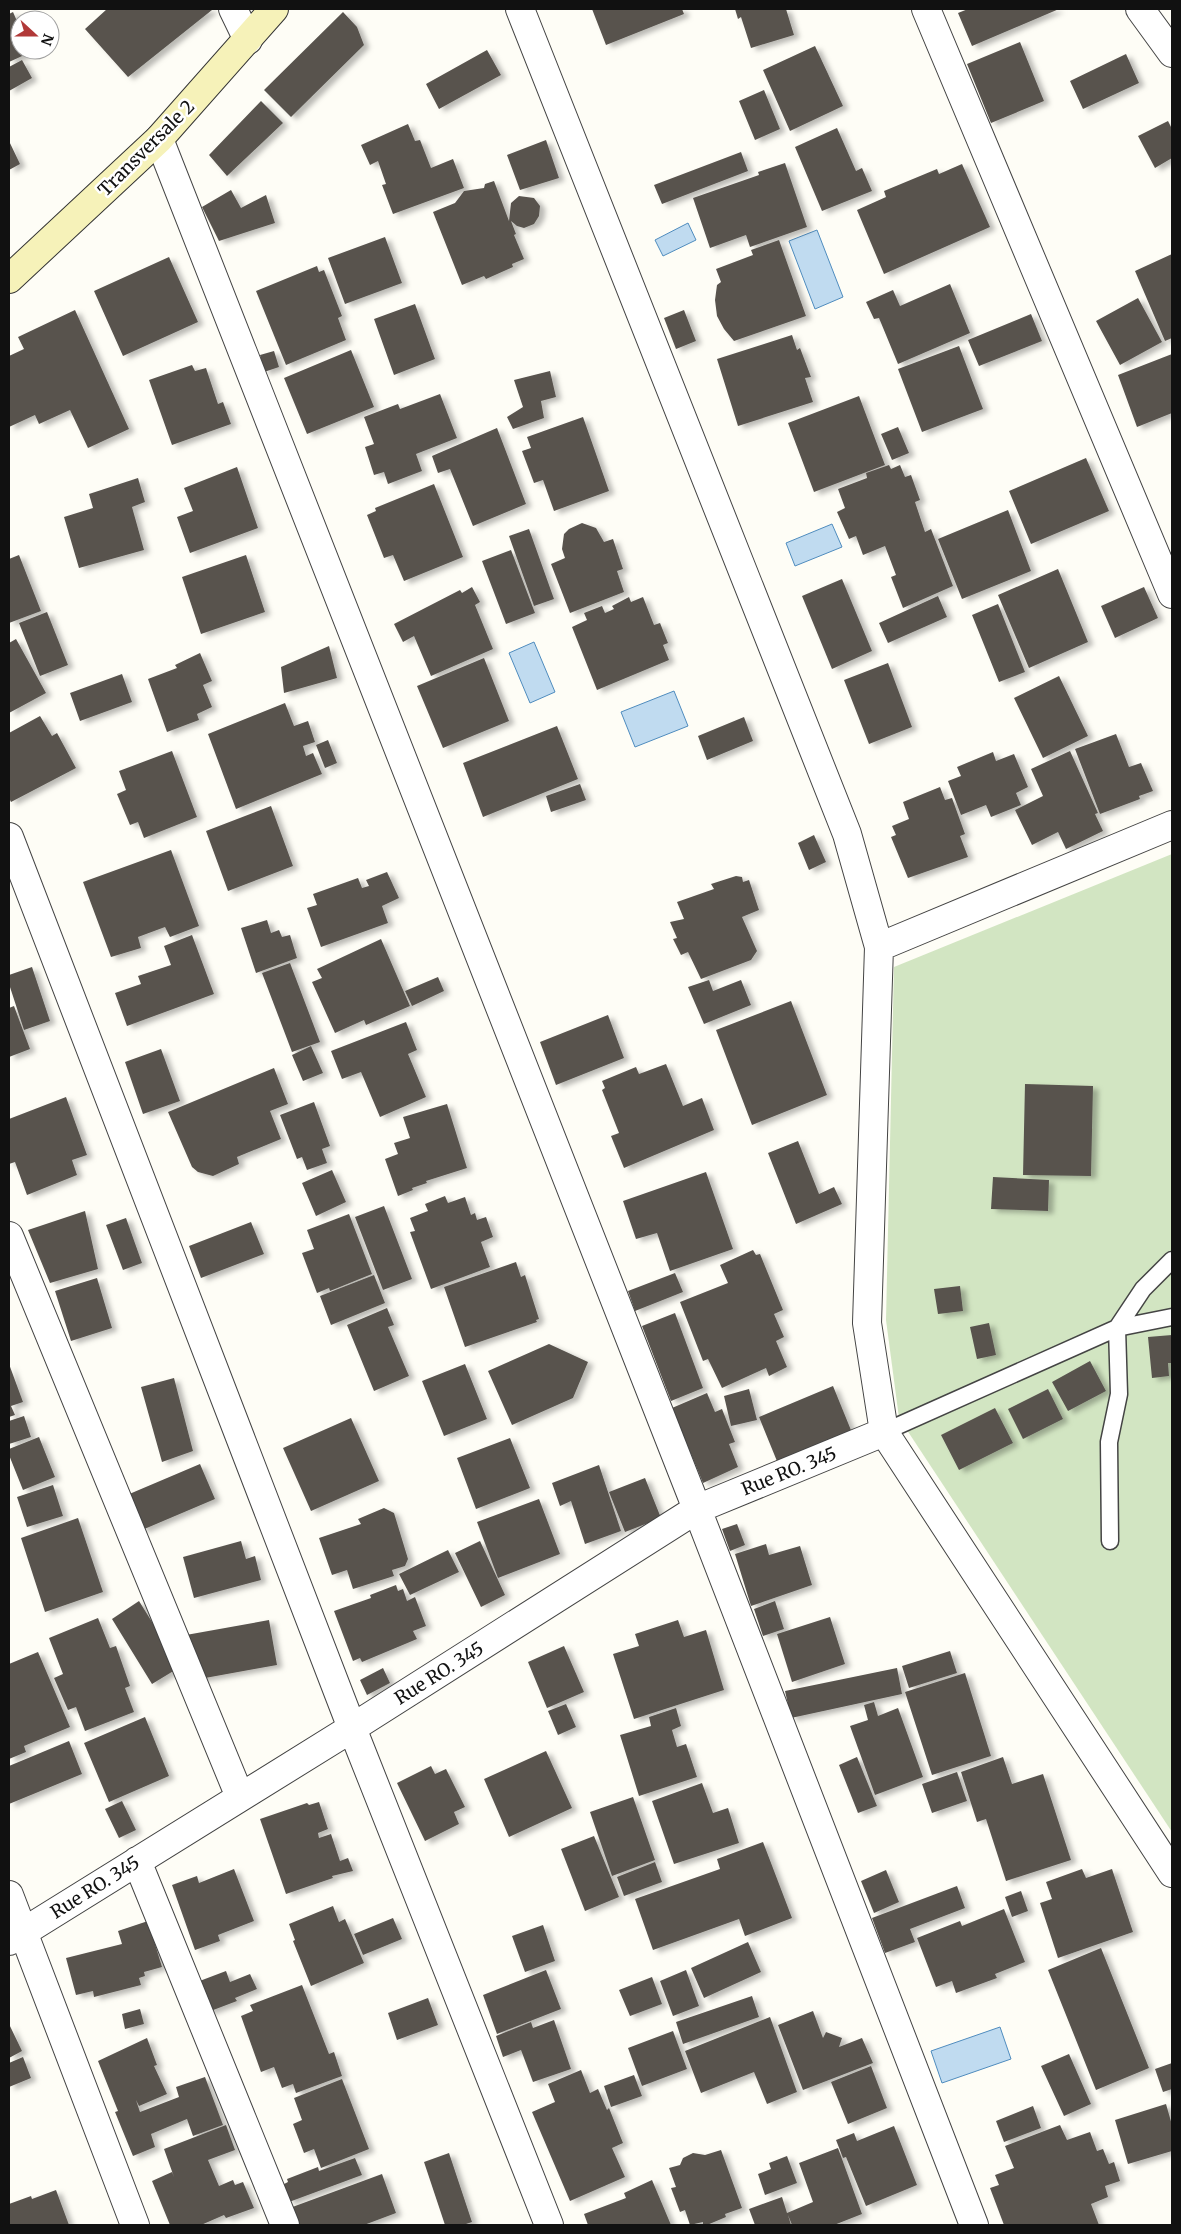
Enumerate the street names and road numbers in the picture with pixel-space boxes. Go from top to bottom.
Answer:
street label: Transversale 2 [93,95,199,201]
street label: Rue RO. 345 [738,1442,840,1500]
street label: Rue RO. 345 [390,1637,488,1709]
street label: Rue RO. 345 [46,1851,144,1923]

